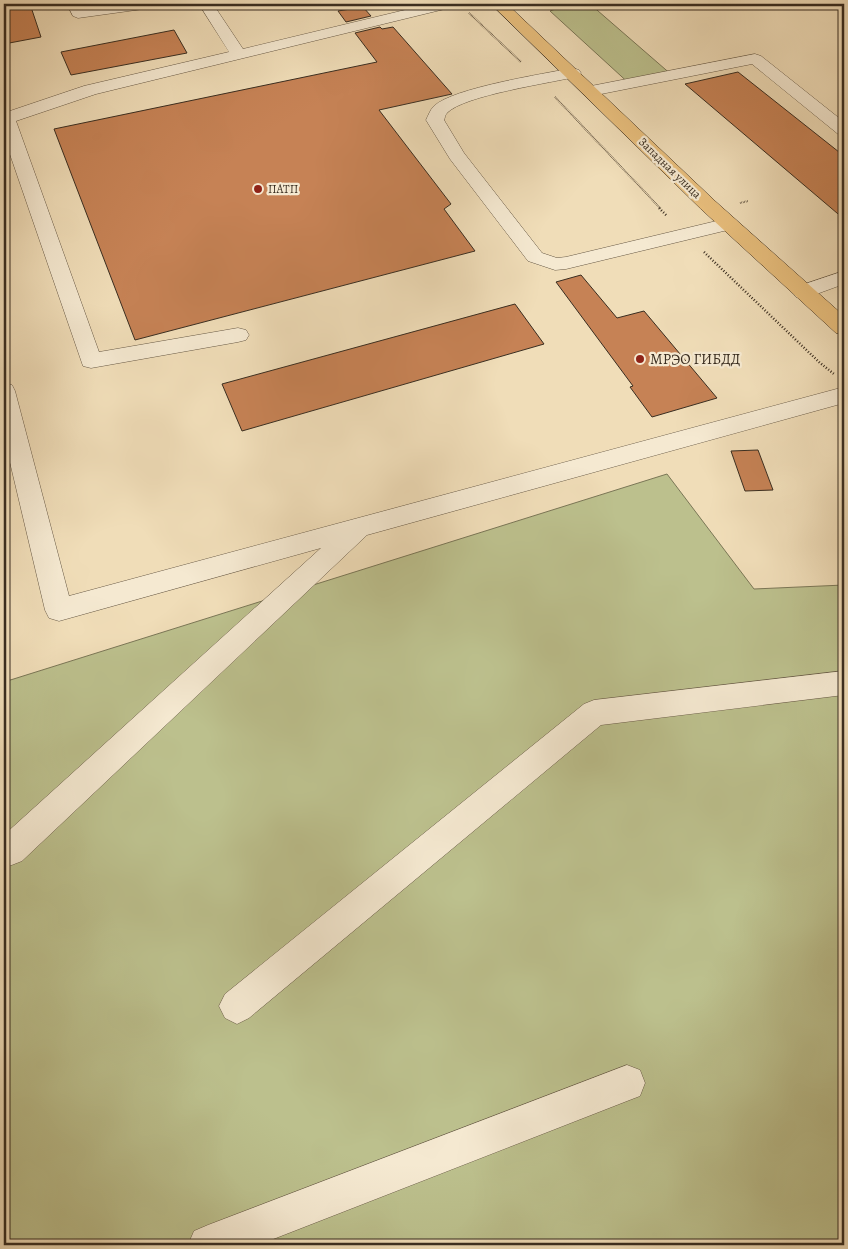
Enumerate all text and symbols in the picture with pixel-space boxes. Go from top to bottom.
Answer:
street label: Западная улица [635,134,705,202]
place label: ПАТП [268,181,298,197]
marker: ПАТП [252,183,264,195]
place label: МРЭО ГИБДД [650,349,740,369]
marker: МРЭО ГИБДД [634,353,646,365]

